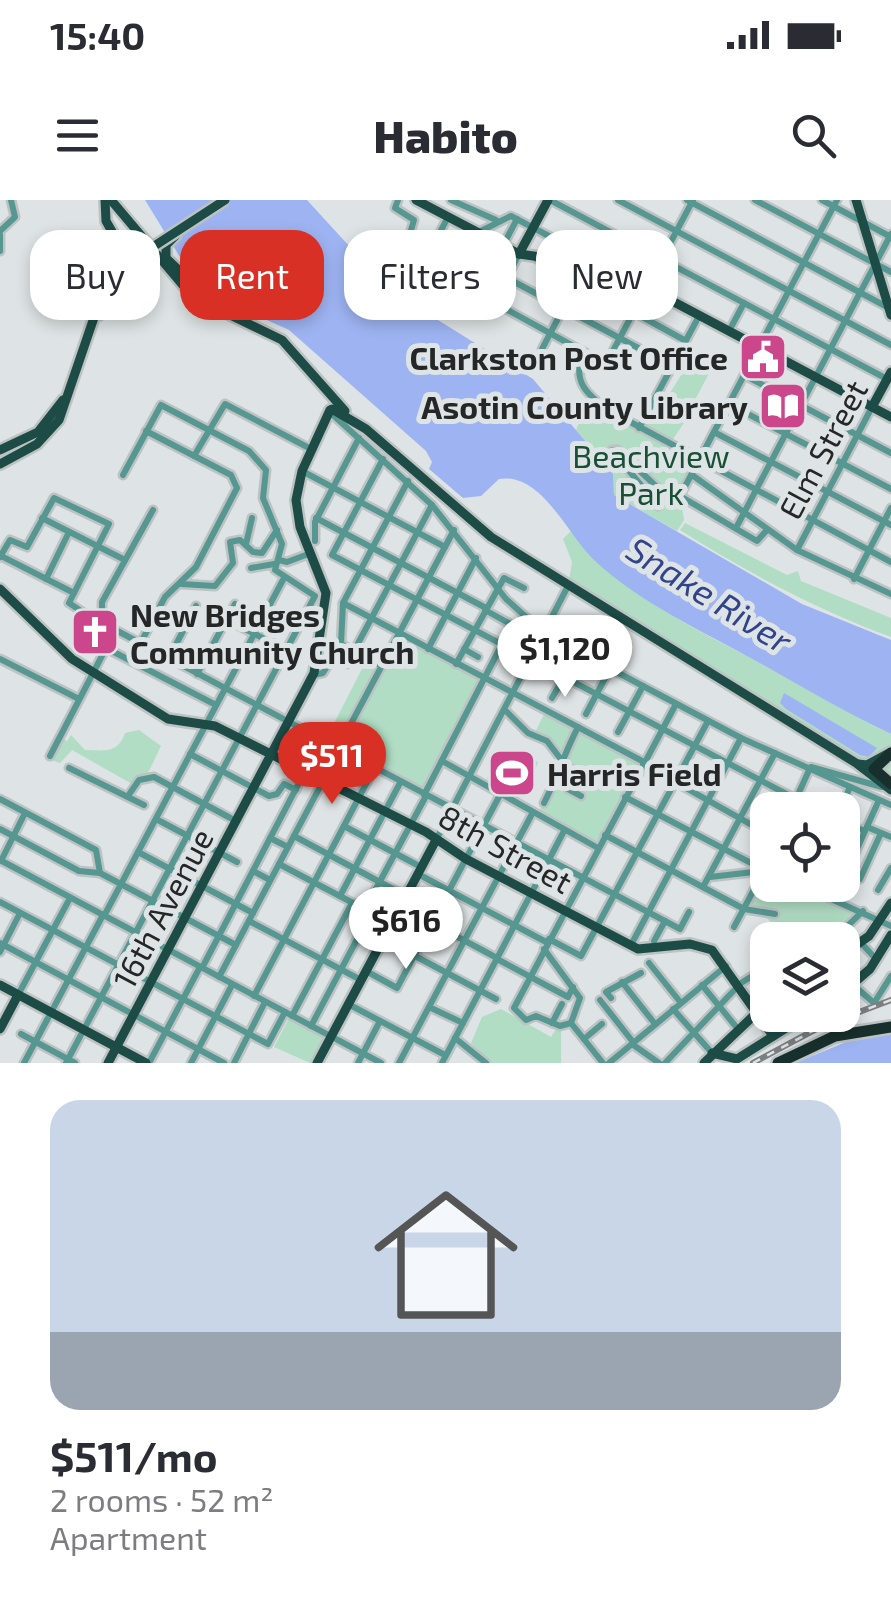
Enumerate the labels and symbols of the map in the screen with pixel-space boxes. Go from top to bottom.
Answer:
public building icon: Clarkston Post Office [737,331,789,383]
place label: Clarkston Post Office [410,338,728,376]
street label: Elm Street [770,373,874,525]
library icon: Asotin County Library [757,380,809,432]
place label: Asotin County Library [421,387,748,426]
park label: Beachview Park [572,436,730,511]
water label: Snake River [620,527,801,662]
place label: New Bridges Community Church [130,595,415,671]
church icon: New Bridges Community Church [69,606,121,658]
pin: $1,120 [484,615,646,700]
pin: $511 [273,722,391,807]
sports icon: Harris Field [486,747,538,799]
place label: Harris Field [547,754,722,792]
street label: 8th Street [433,796,579,900]
street label: 16th Avenue [104,822,220,994]
pin: $616 [347,887,465,972]

